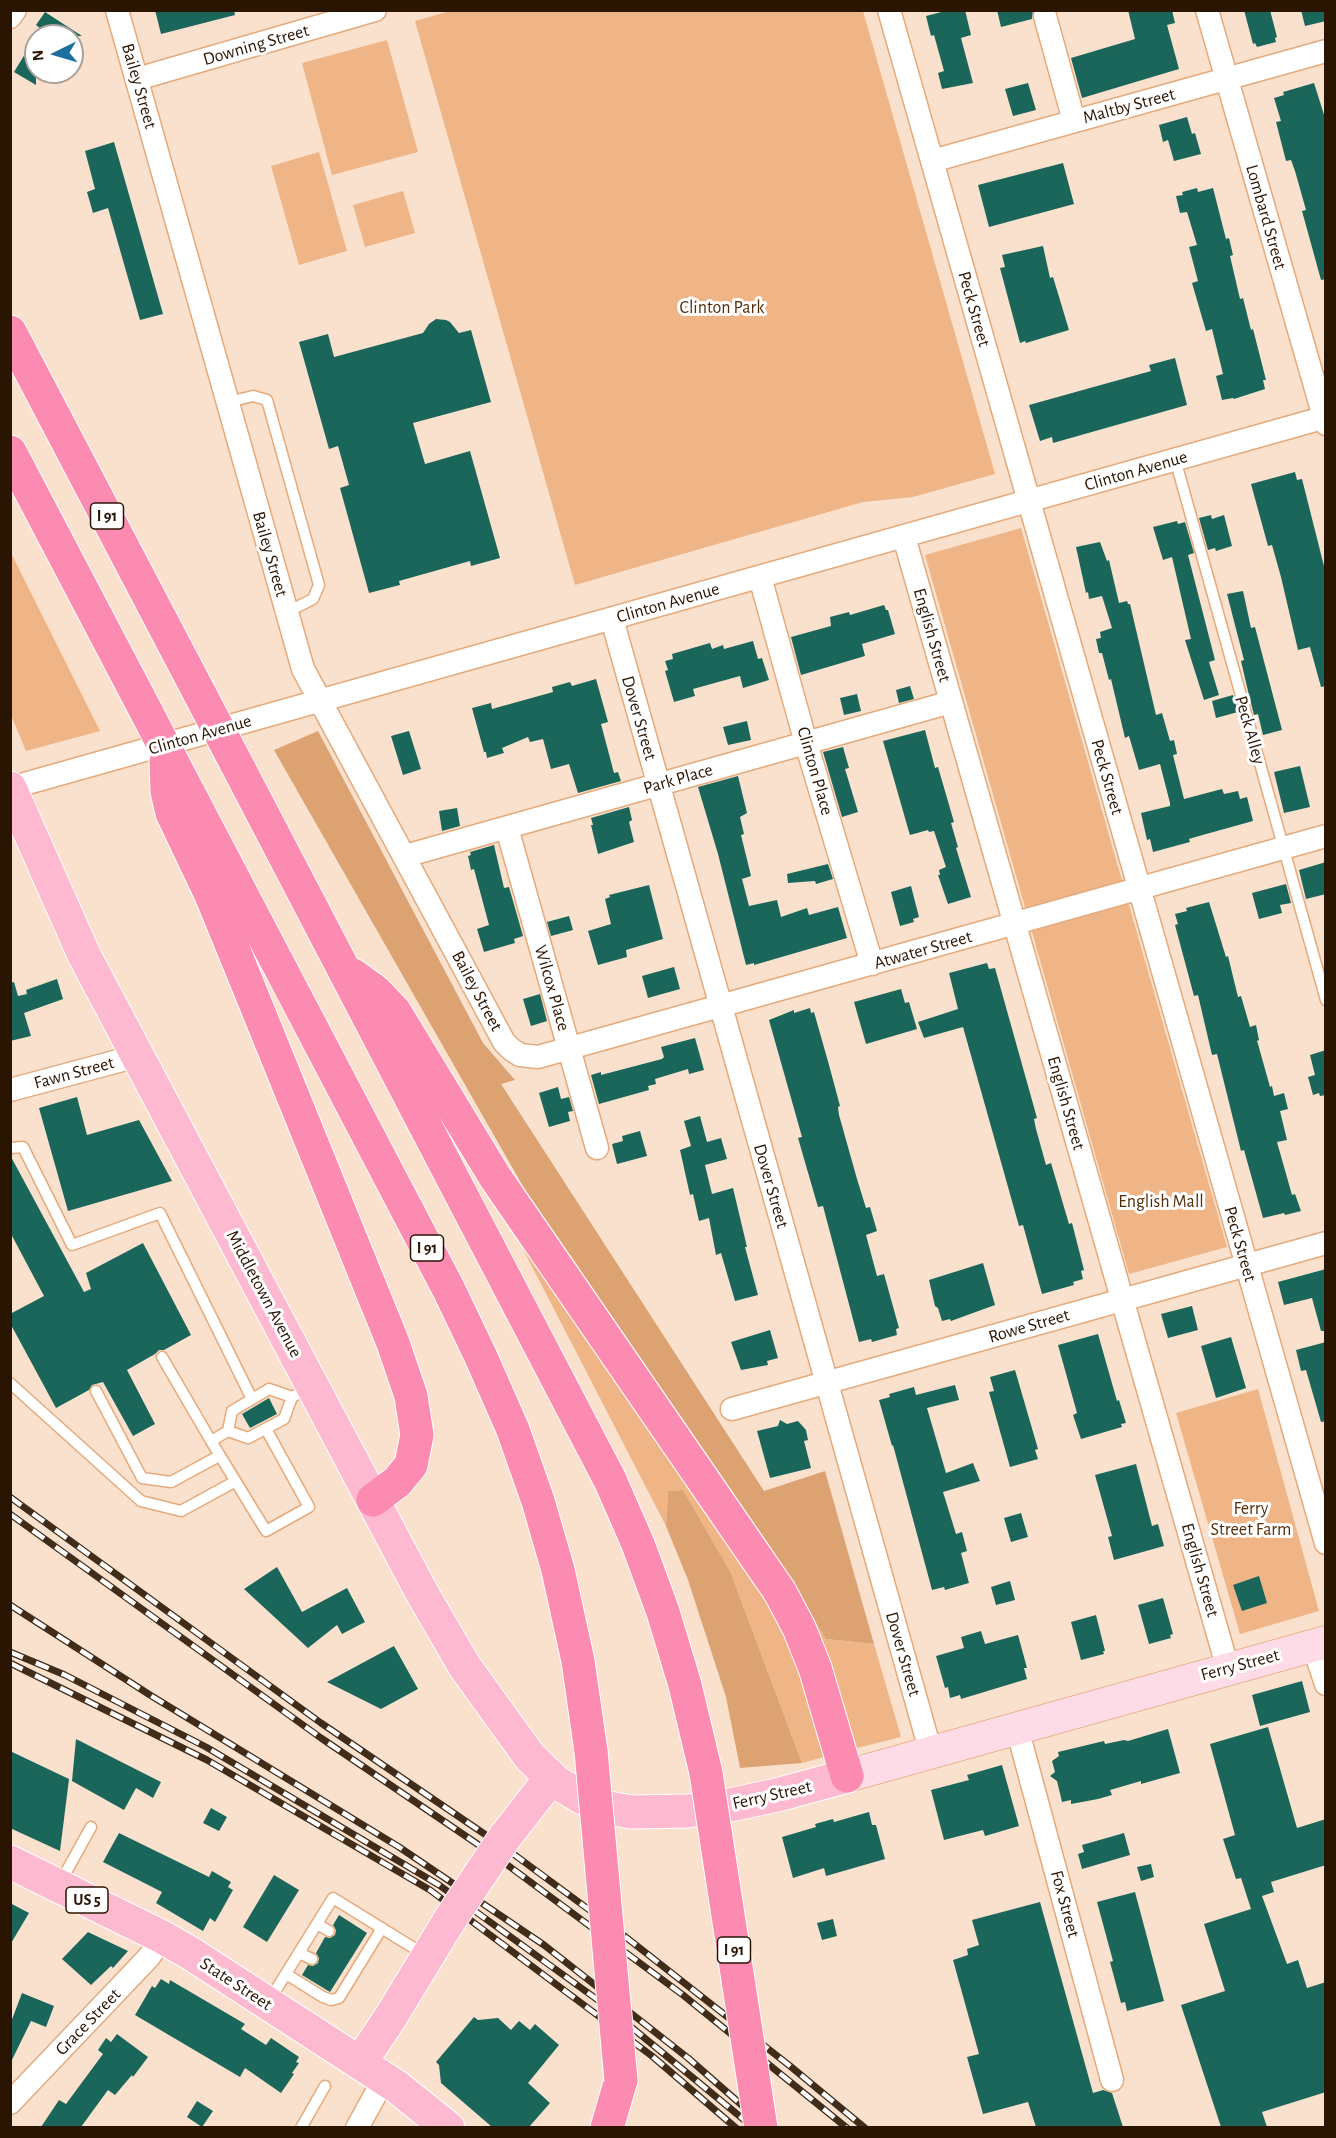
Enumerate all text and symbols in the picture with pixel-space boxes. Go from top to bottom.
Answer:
street label: Downing Street [200,20,312,70]
north arrow [24,24,84,84]
street label: Bailey Street [116,41,162,131]
text: N [30,49,47,62]
street label: Maltby Street [1081,83,1177,129]
street label: Lombard Street [1241,162,1291,272]
street label: Peck Street [953,269,995,349]
park label: Clinton Park [680,297,764,319]
street label: Clinton Avenue [1082,446,1190,496]
road number: I 91 [90,503,124,529]
street label: Bailey Street [247,509,293,599]
street label: Clinton Avenue [614,578,722,628]
street label: English Street [908,586,956,684]
street label: Dover Street [617,673,661,763]
street label: Peck Alley [1230,693,1270,767]
street label: Clinton Avenue [146,710,254,760]
street label: Clinton Place [792,724,838,818]
street label: Peck Street [1086,737,1128,817]
street label: Park Place [641,759,715,799]
street label: Atwater Street [872,926,974,974]
street label: Wilcox Place [529,942,575,1034]
street label: Bailey Street [447,947,507,1035]
street label: Fawn Street [32,1052,116,1094]
street label: English Street [1042,1054,1090,1152]
street label: Dover Street [749,1141,793,1231]
park label: English Mall [1118,1191,1204,1213]
street label: Peck Street [1219,1204,1261,1284]
street label: Middletown Avenue [221,1227,307,1361]
road number: I 91 [410,1235,444,1261]
street label: Rowe Street [986,1304,1072,1348]
park label: Ferry Street Farm [1211,1498,1291,1540]
street label: English Street [1176,1521,1224,1619]
street label: Dover Street [881,1609,925,1699]
street label: Ferry Street [1198,1644,1282,1686]
street label: Ferry Street [730,1775,814,1815]
street label: Fox Street [1046,1868,1084,1940]
road number: US 5 [66,1887,108,1913]
road number: I 91 [718,1937,750,1963]
street label: State Street [196,1953,276,2015]
street label: Grace Street [51,1984,125,2060]

